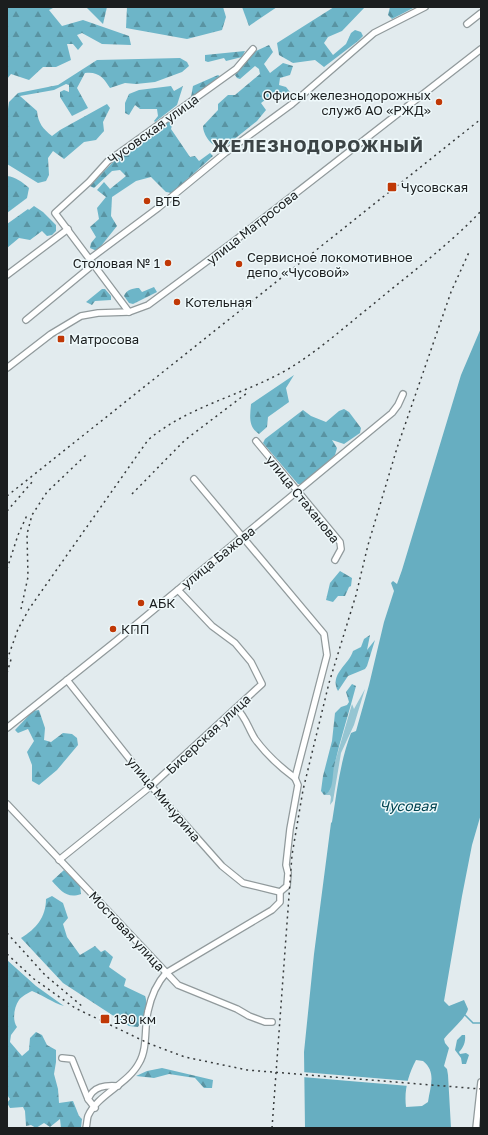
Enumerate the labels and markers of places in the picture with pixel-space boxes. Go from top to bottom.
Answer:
place label: Офисы железнодорожных служб АО «РЖД» [263,87,431,118]
marker: Офисы железнодорожных служб АО «РЖД» [434,97,444,107]
place label: Чусовская [401,179,468,195]
marker: Чусовская [386,181,398,193]
place label: ВТБ [155,193,181,209]
marker: ВТБ [142,196,152,206]
place label: Сервисное локомотивное депо «Чусовой» [247,249,413,280]
place label: Столовая № 1 [73,255,160,271]
marker: Столовая № 1 [163,258,173,268]
marker: Сервисное локомотивное депо «Чусовой» [234,259,244,269]
place label: Котельная [185,294,252,310]
marker: Котельная [172,297,182,307]
place label: Матросова [69,331,139,347]
marker: Матросова [56,334,66,344]
place label: АБК [149,595,175,611]
marker: АБК [136,598,146,608]
place label: КПП [121,621,150,637]
marker: КПП [108,624,118,634]
place label: 130 км [114,1011,156,1027]
marker: 130 км [99,1013,111,1025]

